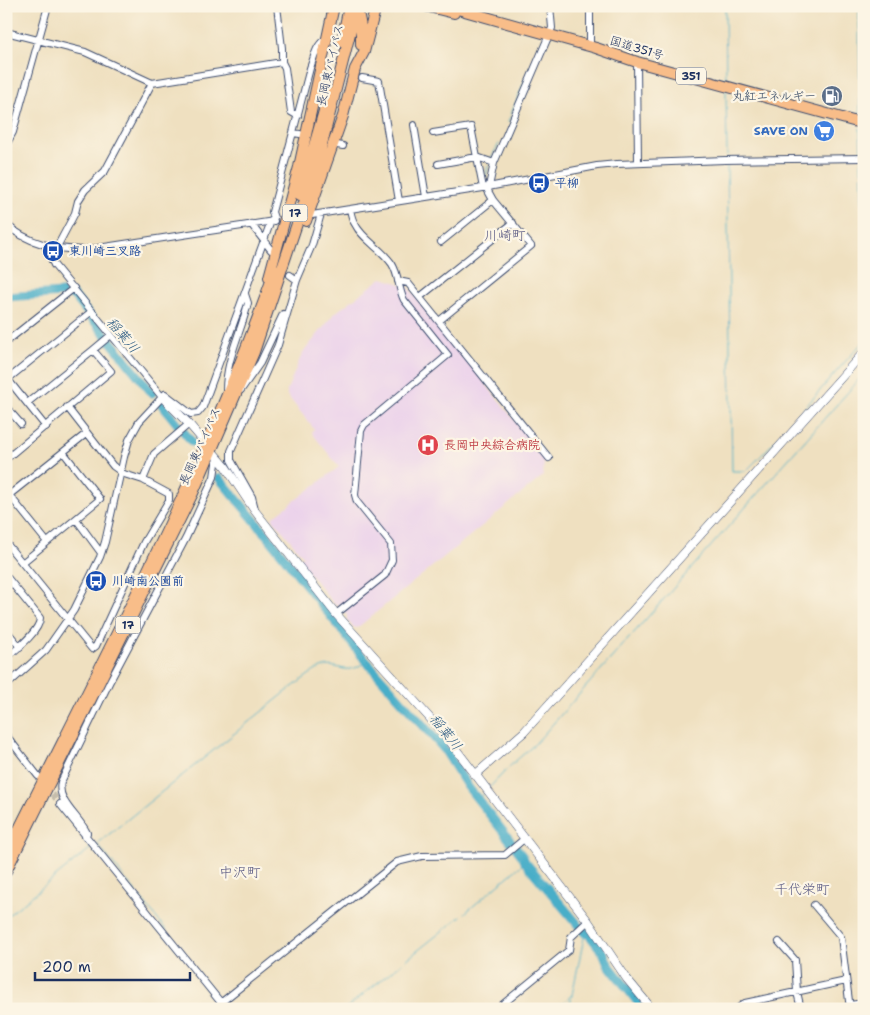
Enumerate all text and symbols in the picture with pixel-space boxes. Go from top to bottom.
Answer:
street label: 長岡東バイパス [313,22,347,108]
street label: 国道351号 [608,32,666,64]
road number: 351 [676,68,706,84]
fuel station icon: 丸紅エネルギー [820,84,844,108]
place label: 丸紅エネルギー [732,88,816,104]
supermarket icon: SAVE ON [812,119,836,143]
place label: SAVE ON [754,123,808,139]
bus stop icon: 平柳 [527,171,551,195]
place label: 平柳 [555,175,579,191]
road number: 17 [282,204,308,222]
district label: 川崎町 [484,226,526,244]
bus stop icon: 東川崎三叉路 [41,239,65,263]
place label: 東川崎三叉路 [69,243,141,259]
water label: 稲葉川 [103,313,143,357]
street label: 長岡東バイパス [176,404,224,488]
hospital icon: 長岡中央綜合病院 [416,433,440,457]
place label: 長岡中央綜合病院 [444,437,540,453]
bus stop icon: 川崎南公園前 [84,569,108,593]
place label: 川崎南公園前 [112,573,184,589]
road number: 17 [116,616,140,634]
water label: 稲葉川 [426,710,466,754]
district label: 中沢町 [219,863,261,881]
district label: 千代栄町 [774,880,830,898]
scale bar [35,950,190,982]
text: 200 m [42,957,91,977]

